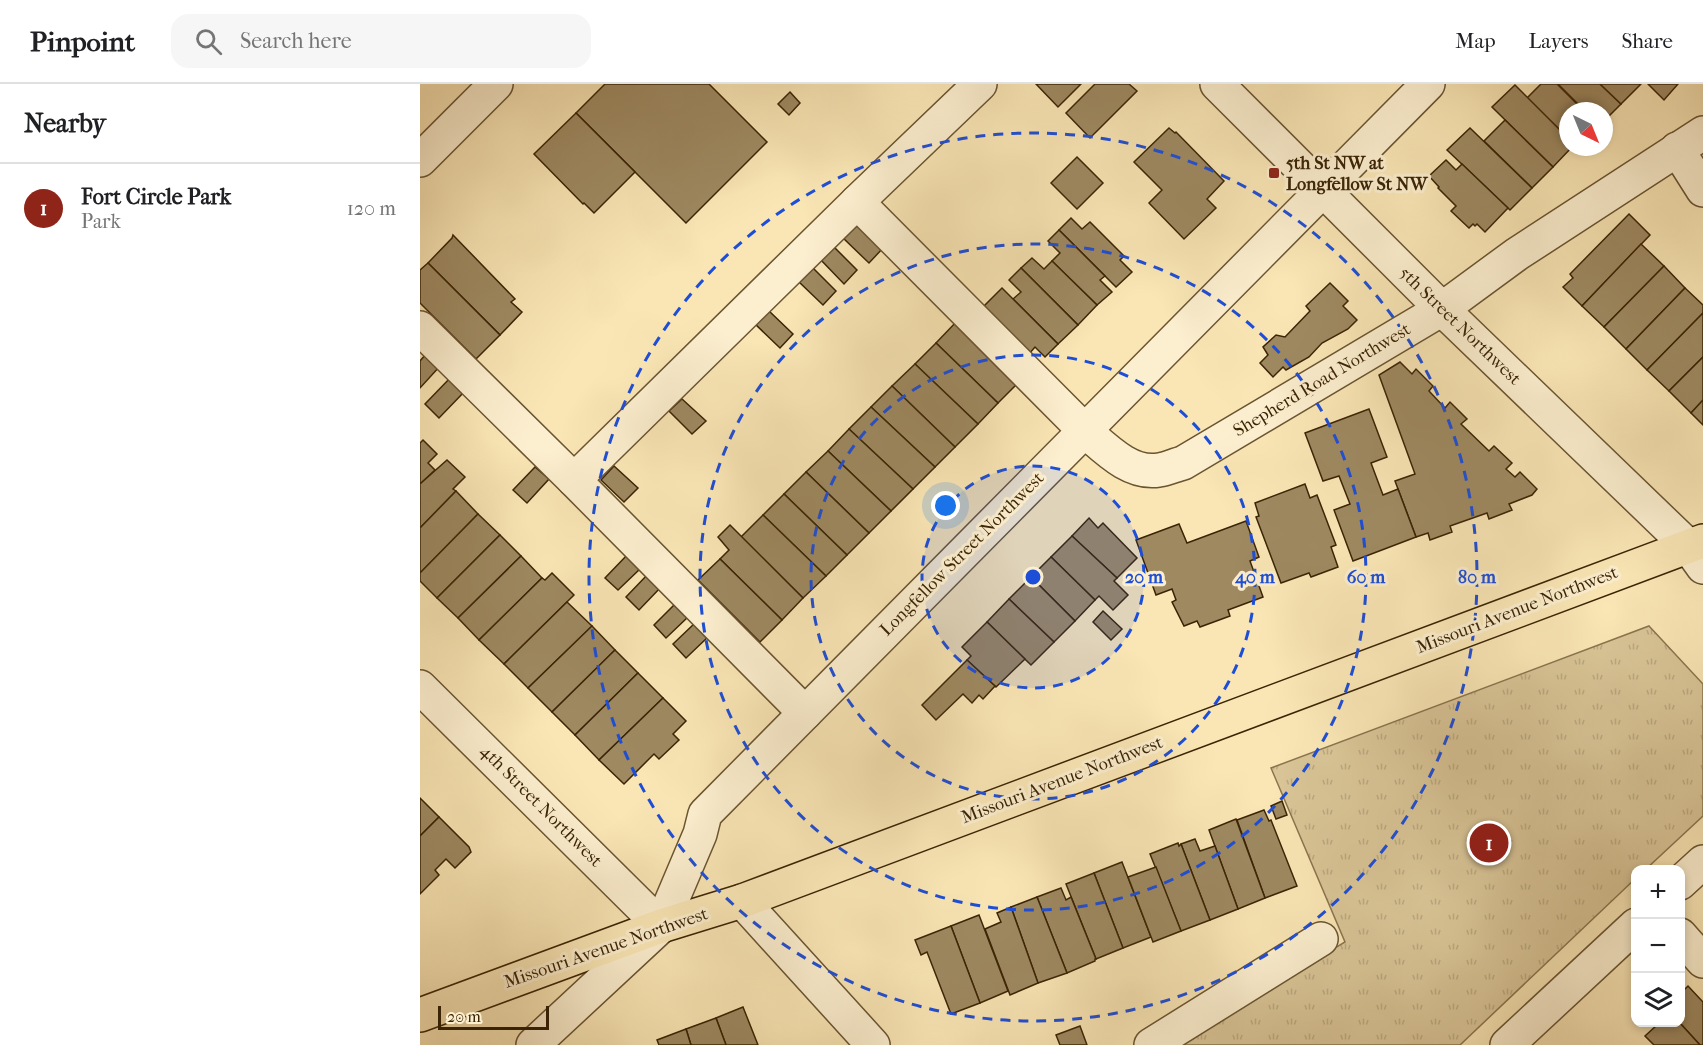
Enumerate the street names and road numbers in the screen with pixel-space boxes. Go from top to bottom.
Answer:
street label: 5th Street Northwest [1395,263,1526,390]
street label: Shepherd Road Northwest [1230,318,1415,441]
street label: Longfellow Street Northwest [876,467,1049,640]
street label: Missouri Avenue Northwest [1413,562,1621,658]
street label: Missouri Avenue Northwest [958,732,1166,828]
street label: 4th Street Northwest [476,741,607,872]
street label: Missouri Avenue Northwest [501,903,711,993]

